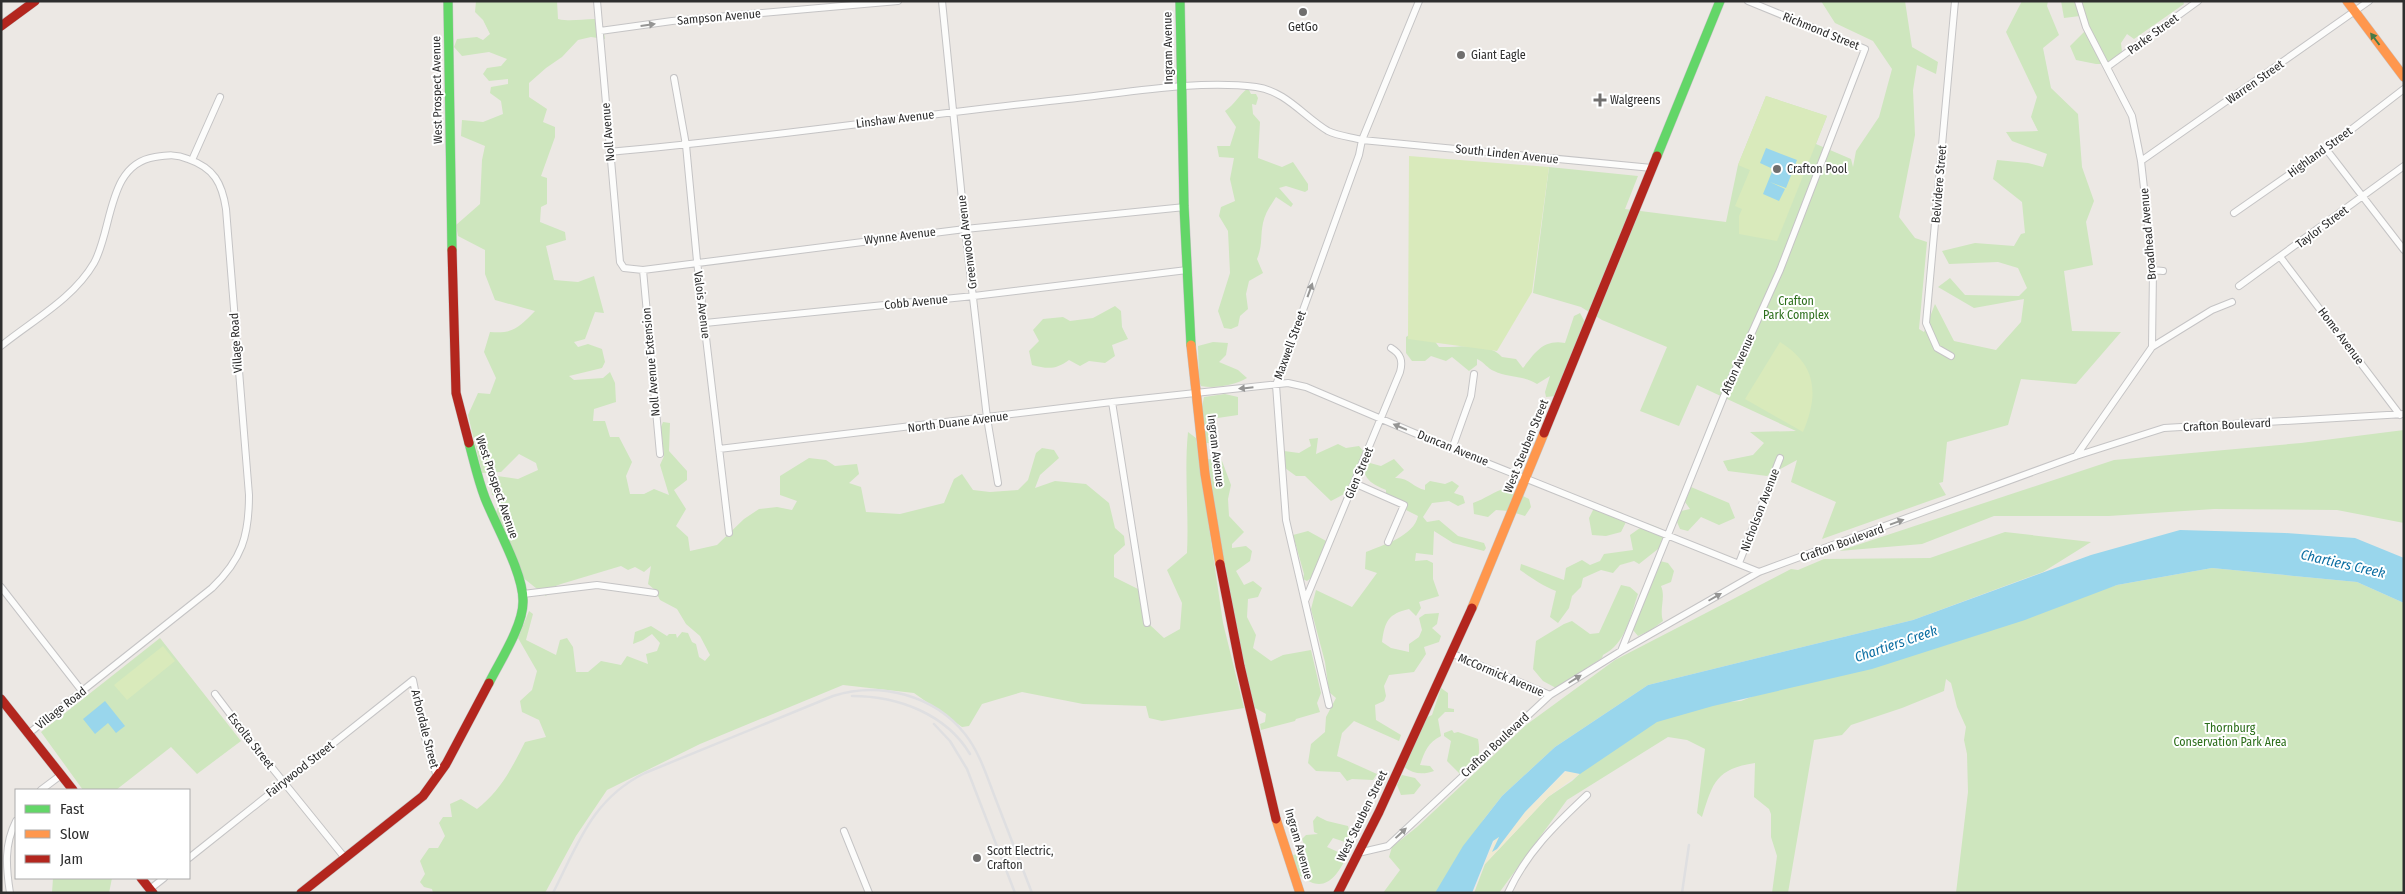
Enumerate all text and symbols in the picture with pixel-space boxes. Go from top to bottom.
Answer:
street label: Sampson Avenue [677,6,762,28]
marker: GetGo [1297,6,1309,18]
street label: Richmond Street [1781,9,1862,53]
street label: Ingram Avenue [1160,11,1176,85]
street label: Parke Street [2125,11,2181,57]
one-way arrow [640,20,656,28]
place label: GetGo [1288,20,1318,34]
one-way arrow [2370,32,2380,46]
street label: West Prospect Avenue [429,36,445,144]
place label: Giant Eagle [1471,48,1526,62]
marker: Giant Eagle [1455,49,1467,61]
street label: Warren Street [2223,57,2287,107]
place label: Walgreens [1610,93,1660,107]
marker: Walgreens [1594,94,1606,106]
street label: Noll Avenue [598,102,618,162]
street label: Linshaw Avenue [855,107,935,131]
street label: Highland Street [2285,124,2355,180]
street label: South Linden Avenue [1455,142,1559,166]
street label: Belvidere Street [1929,144,1949,224]
place label: Crafton Pool [1787,162,1847,176]
marker: Crafton Pool [1771,163,1783,175]
street label: Broadhead Avenue [2137,187,2159,281]
street label: Greenwood Avenue [954,194,980,290]
street label: Taylor Street [2293,203,2351,251]
street label: Wynne Avenue [864,225,937,247]
street label: Valois Avenue [691,270,713,340]
one-way arrow [1307,282,1314,297]
street label: Cobb Avenue [884,292,949,312]
park label: Crafton Park Complex [1763,294,1830,322]
street label: Home Avenue [2315,305,2367,367]
street label: Noll Avenue Extension [639,307,663,417]
street label: Maxwell Street [1271,309,1309,381]
street label: Village Road [227,312,245,374]
street label: Afton Avenue [1718,331,1758,397]
one-way arrow [1238,384,1254,392]
street label: West Steuben Street [1501,397,1551,495]
street label: North Duane Avenue [907,409,1009,435]
street label: Ingram Avenue [1205,414,1227,488]
street label: Crafton Boulevard [2183,416,2271,434]
one-way arrow [1393,422,1407,430]
street label: Duncan Avenue [1415,427,1491,469]
street label: West Prospect Avenue [473,434,521,541]
street label: Glen Street [1342,445,1376,501]
street label: Nicholson Avenue [1738,466,1782,554]
one-way arrow [1890,518,1905,526]
street label: Crafton Boulevard [1798,521,1886,565]
water label: Chartiers Creek [2299,546,2387,582]
one-way arrow [1708,593,1722,601]
water label: Chartiers Creek [1852,622,1940,666]
street label: McCormick Avenue [1456,651,1546,699]
one-way arrow [1568,675,1581,684]
street label: Village Road [33,684,89,732]
street label: Arbordale Street [408,688,442,770]
street label: Escolta Street [225,710,277,772]
street label: Crafton Boulevard [1458,710,1532,780]
park label: Thornburg Conservation Park Area [2173,721,2287,749]
street label: Fairywood Street [263,738,337,800]
street label: West Steuben Street [1334,768,1390,864]
legend [15,789,190,879]
text: Fast [60,800,84,818]
street label: Ingram Avenue [1282,807,1316,881]
text: Slow [60,825,89,843]
one-way arrow [1395,827,1407,839]
place label: Scott Electric, Crafton [987,844,1053,872]
text: Jam [60,850,83,868]
marker: Scott Electric, Crafton [971,852,983,864]

